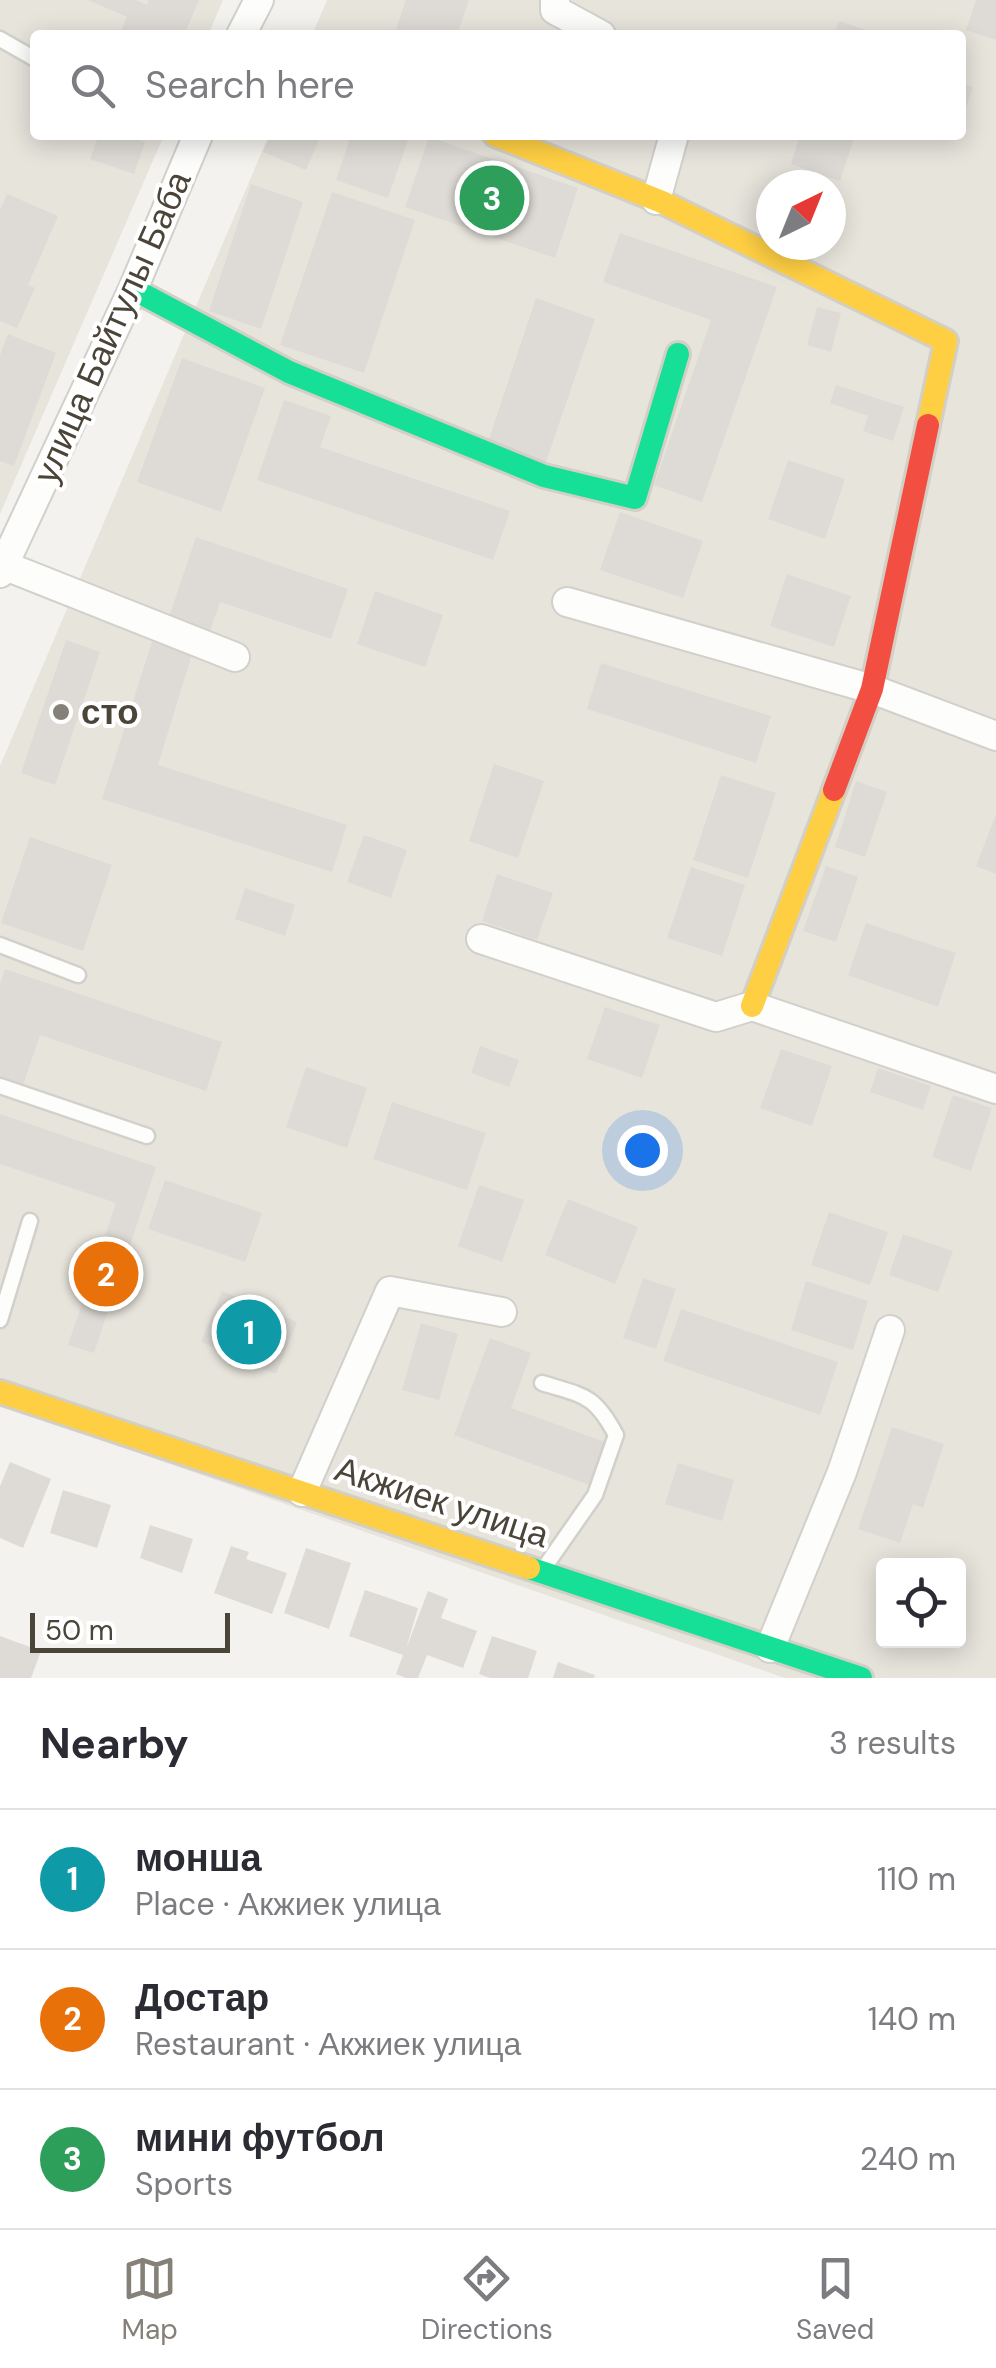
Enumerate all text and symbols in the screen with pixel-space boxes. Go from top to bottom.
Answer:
search box [30,30,966,140]
icon: search [65,58,120,113]
text: Search here [145,60,355,110]
pin: 3 [460,160,524,236]
street label: улица Байтулы Баба [23,163,202,490]
north arrow [756,170,846,260]
place label: сто [81,689,139,735]
marker: сто [50,701,72,723]
your location [617,1125,668,1176]
pin: 2 [74,1236,138,1312]
pin: 1 [216,1294,282,1370]
street label: Акжиек улица [329,1446,555,1558]
map controls [876,1558,966,1648]
button: locate [876,1558,966,1648]
scale bar [30,1608,230,1652]
text: 50 m [45,1612,114,1649]
text: Nearby [40,1716,189,1771]
text: 3 results [829,1722,956,1764]
text: монша [135,1833,262,1883]
text: 1 [67,1858,78,1900]
text: 110 m [877,1858,956,1900]
text: Place · Акжиек улица [135,1883,441,1925]
text: Достар [135,1973,269,2023]
text: 2 [63,1998,82,2040]
text: 140 m [868,1998,956,2040]
text: Restaurant · Акжиек улица [135,2023,521,2065]
text: мини футбол [135,2113,385,2163]
text: 3 [63,2138,82,2180]
text: 240 m [860,2138,956,2180]
text: Sports [135,2163,233,2205]
tab: Map [122,2251,178,2348]
tab: Directions [421,2251,553,2348]
tab: Saved [796,2251,874,2348]

